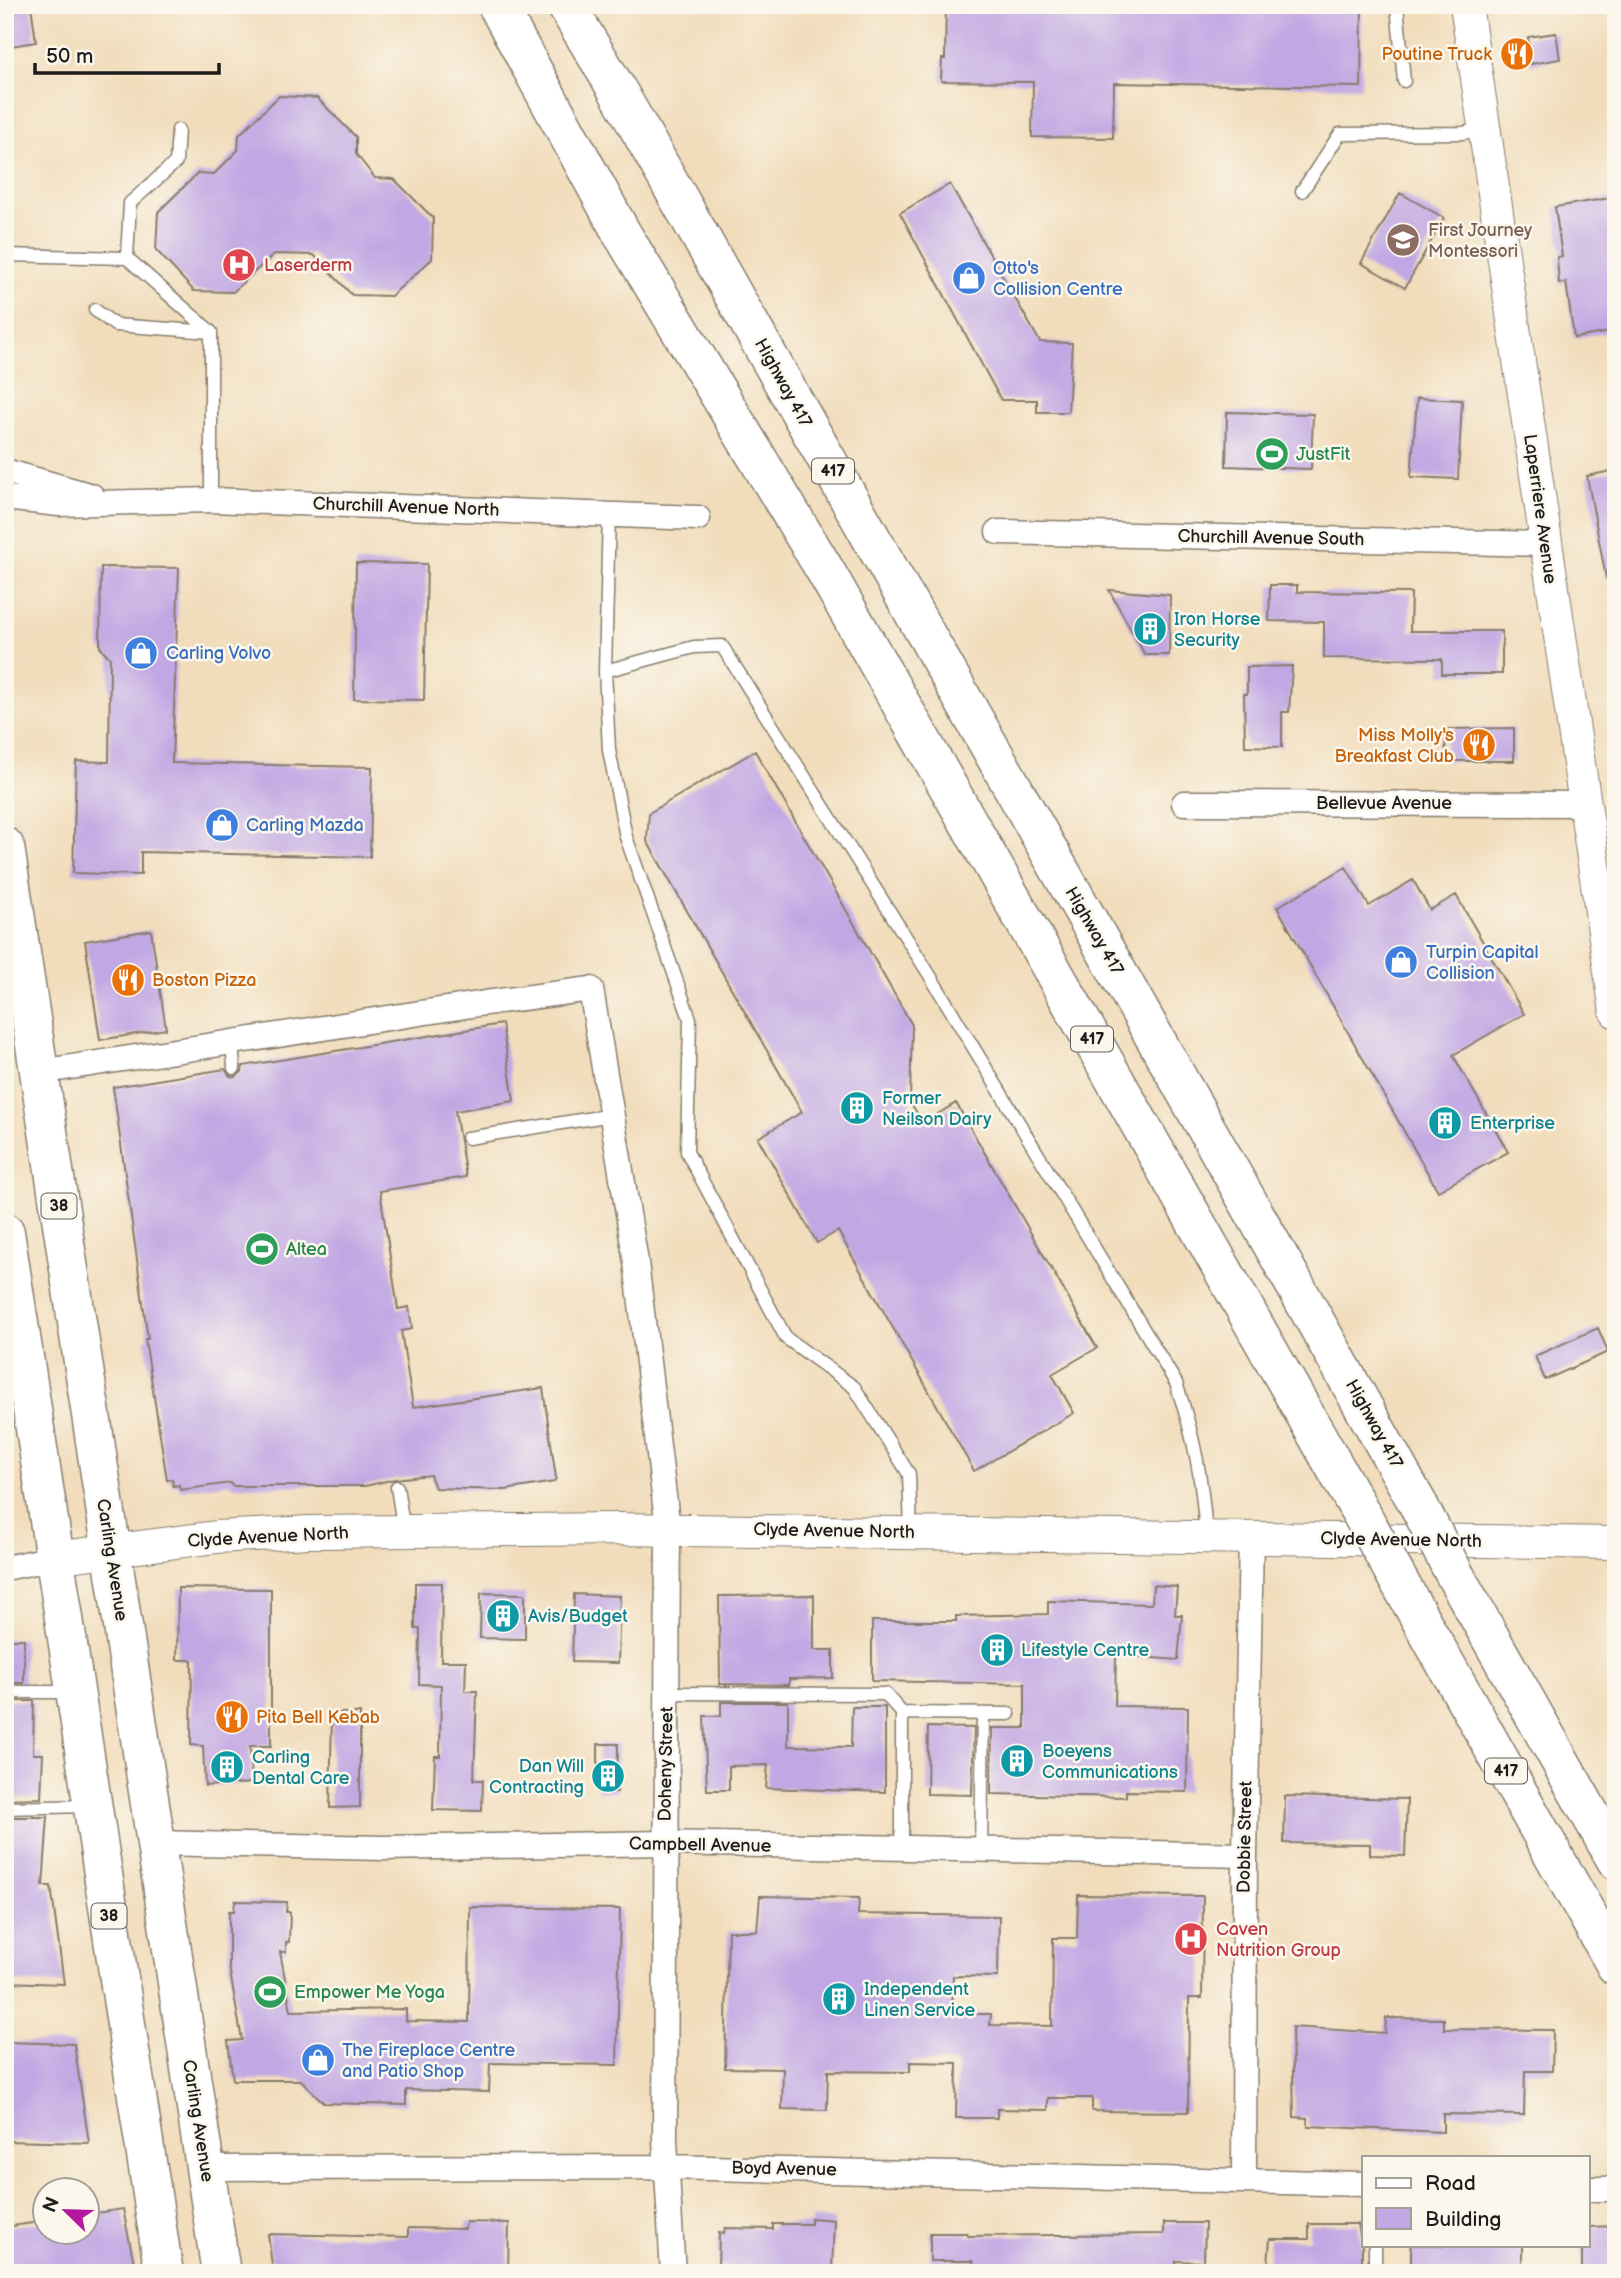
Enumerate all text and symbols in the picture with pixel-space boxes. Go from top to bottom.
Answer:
scale bar [35,32,219,76]
restaurant icon: Poutine Truck [1498,35,1536,73]
text: 50 m [46,44,93,69]
place label: Poutine Truck [1382,44,1492,65]
place label: First Journey Montessori [1428,220,1533,262]
school or university icon: First Journey Montessori [1384,221,1422,259]
hospital icon: Laserderm [220,246,258,284]
place label: Laserderm [264,255,352,276]
place label: Otto's Collision Centre [993,258,1123,300]
shop icon: Otto's Collision Centre [950,259,988,297]
street label: Highway 417 [750,335,816,431]
street label: Laperriere Avenue [1519,433,1561,586]
sports icon: JustFit [1253,435,1291,473]
place label: JustFit [1296,444,1351,465]
road number: 417 [812,458,854,484]
street label: Churchill Avenue North [312,493,500,521]
street label: Churchill Avenue South [1177,526,1365,550]
place label: Iron Horse Security [1174,609,1261,651]
building icon: Iron Horse Security [1131,610,1169,648]
shop icon: Carling Volvo [122,634,160,672]
place label: Carling Volvo [166,643,271,664]
place label: Miss Molly's Breakfast Club [1335,725,1454,767]
restaurant icon: Miss Molly's Breakfast Club [1460,726,1498,764]
street label: Bellevue Avenue [1316,793,1452,814]
shop icon: Carling Mazda [203,806,241,844]
place label: Carling Mazda [246,815,364,836]
street label: Highway 417 [1060,883,1128,979]
place label: Turpin Capital Collision [1426,942,1538,984]
shop icon: Turpin Capital Collision [1382,943,1420,981]
restaurant icon: Boston Pizza [109,961,147,999]
place label: Boston Pizza [152,970,256,991]
road number: 417 [1071,1026,1113,1051]
place label: Former Neilson Dairy [882,1088,992,1130]
building icon: Former Neilson Dairy [838,1089,876,1127]
building icon: Enterprise [1426,1104,1464,1142]
place label: Enterprise [1470,1113,1555,1134]
road number: 38 [42,1194,76,1218]
sports icon: Altea [243,1230,281,1268]
place label: Altea [286,1239,327,1260]
street label: Highway 417 [1341,1376,1407,1472]
street label: Carling Avenue [92,1497,132,1623]
street label: Clyde Avenue North [753,1519,915,1543]
street label: Clyde Avenue North [187,1522,349,1552]
street label: Clyde Avenue North [1320,1528,1482,1552]
building icon: Avis/Budget [484,1597,522,1635]
place label: Avis/Budget [528,1606,628,1627]
building icon: Lifestyle Centre [978,1631,1016,1669]
place label: Lifestyle Centre [1021,1640,1149,1661]
restaurant icon: Pita Bell Kebab [213,1698,251,1736]
street label: Doheny Street [654,1706,678,1822]
place label: Pita Bell Kebab [256,1707,380,1728]
place label: Boeyens Communications [1042,1741,1178,1783]
building icon: Boeyens Communications [998,1742,1036,1780]
place label: Carling Dental Care [252,1747,350,1789]
building icon: Carling Dental Care [208,1748,246,1786]
place label: Dan Will Contracting [489,1756,584,1798]
building icon: Dan Will Contracting [589,1757,627,1795]
road number: 417 [1485,1758,1527,1784]
street label: Dobbie Street [1234,1780,1256,1893]
street label: Campbell Avenue [629,1833,772,1857]
road number: 38 [92,1904,126,1928]
place label: Caven Nutrition Group [1216,1919,1341,1961]
hospital icon: Caven Nutrition Group [1172,1920,1210,1958]
sports icon: Empower Me Yoga [251,1973,289,2011]
place label: Independent Linen Service [864,1979,976,2021]
building icon: Independent Linen Service [820,1980,858,2018]
place label: Empower Me Yoga [294,1982,445,2003]
place label: The Fireplace Centre and Patio Shop [342,2040,515,2082]
shop icon: The Fireplace Centre and Patio Shop [299,2041,337,2079]
street label: Carling Avenue [178,2058,218,2184]
legend [1362,2156,1590,2246]
street label: Boyd Avenue [731,2158,837,2180]
text: Road [1425,2171,1476,2196]
north arrow [32,2176,102,2246]
text: N [38,2194,65,2216]
text: Building [1425,2207,1501,2232]

